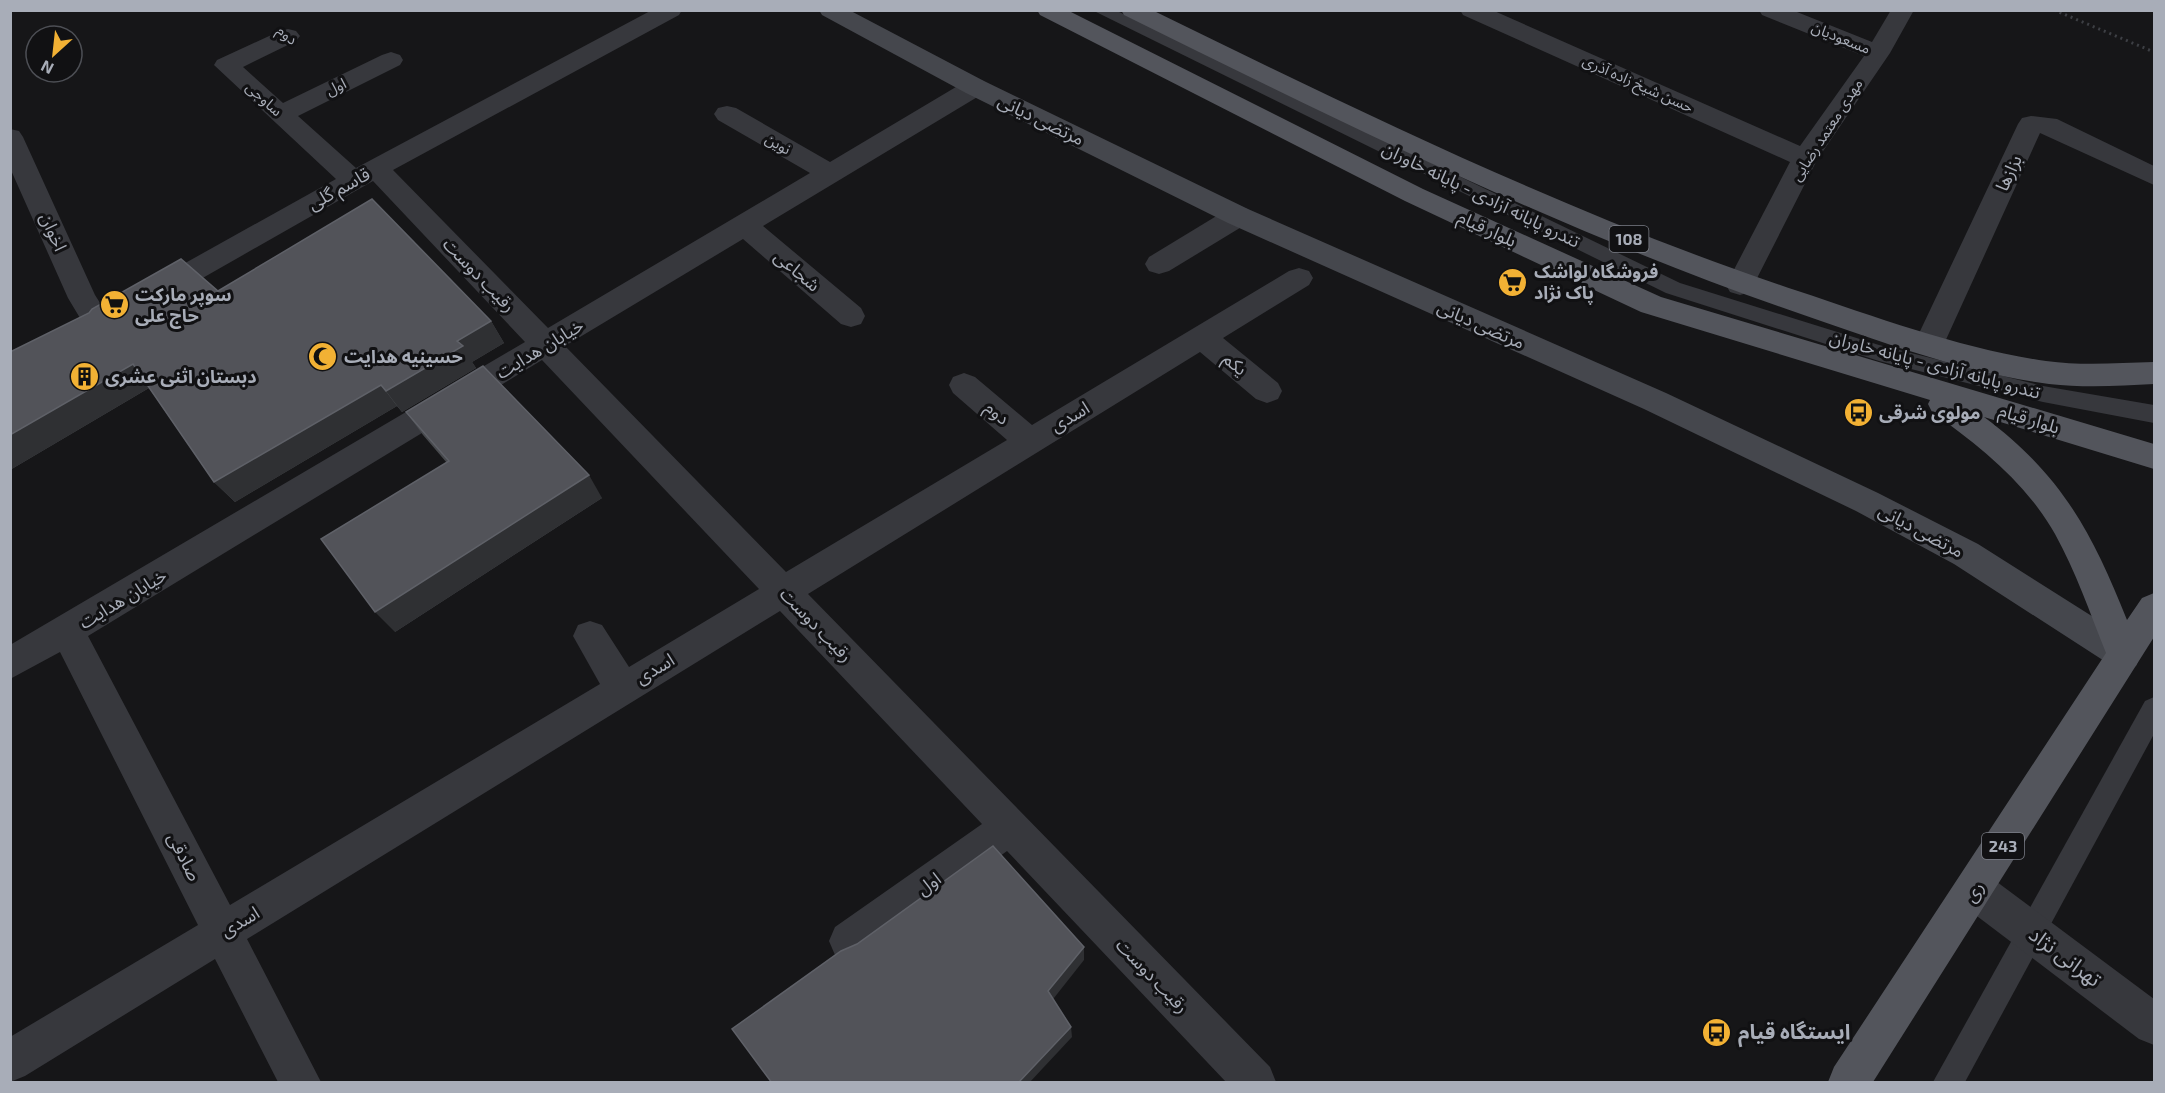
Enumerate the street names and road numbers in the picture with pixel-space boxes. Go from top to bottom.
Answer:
street label: مسعودیان [1809,17,1873,58]
street label: دوم [272,21,302,50]
street label: حسن شیخ زاده آذری [1579,51,1697,119]
street label: اول [322,73,349,100]
street label: مهدی معتمد رضایی [1786,75,1867,184]
street label: ساوجی [242,77,287,120]
street label: مرتضی دیانی [994,89,1088,150]
street label: نوین [762,129,795,158]
street label: تندرو پایانه آزادی - پایانه خاوران [1379,137,1584,253]
street label: بزازها [1990,151,2027,195]
street label: قاسم گلی [304,162,375,217]
street label: بلوار قیام [1453,205,1520,255]
street label: اخوان [35,209,72,255]
road number: 108 [1610,226,1648,252]
street label: رقیب دوست [438,233,521,317]
street label: شجاعی [770,245,825,297]
street label: مرتضی دیانی [1434,295,1528,354]
street label: خیابان‌ هدایت [492,313,588,384]
street label: تندرو پایانه آزادی - پایانه خاوران [1827,325,2043,404]
street label: یکم [1217,347,1252,382]
street label: دوم [978,396,1014,432]
street label: اسدی [1046,396,1094,437]
street label: بلوار قیام [1995,398,2062,442]
street label: مرتضی دیانی [1875,499,1968,563]
street label: خیابان‌ هدایت [75,563,171,634]
street label: رقیب دوست [775,583,858,667]
street label: اسدی [631,648,679,689]
street label: صادقی [163,829,206,885]
road number: 243 [1982,833,2024,859]
street label: اول [912,867,946,900]
street label: ری [1958,877,1989,907]
street label: اسدی [216,901,264,942]
street label: تهرانی نژاد [2024,921,2107,992]
street label: رقیب دوست [1111,934,1194,1018]

